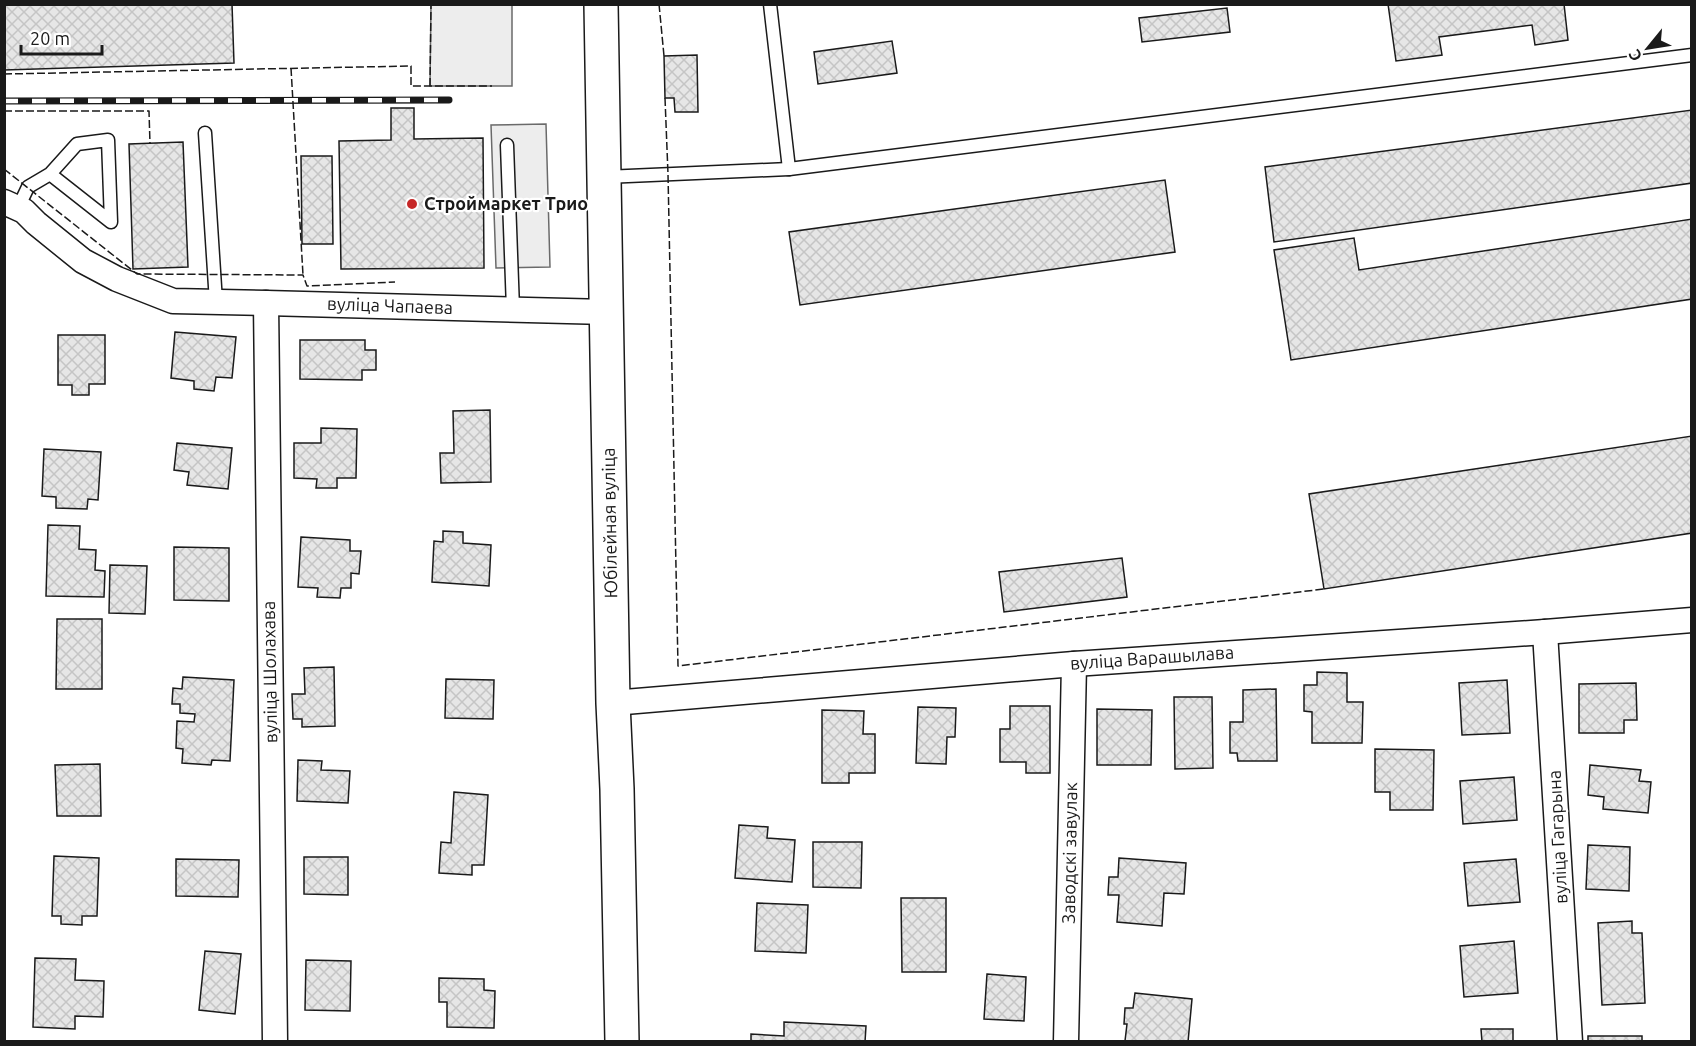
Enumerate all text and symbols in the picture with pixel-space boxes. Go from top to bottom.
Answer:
scale bar [21,18,102,56]
north arrow [1618,18,1678,78]
text: 20 m [30,28,70,48]
text: С [1625,47,1645,64]
place label: Строймаркет Трио [424,193,588,213]
marker: Строймаркет Трио [405,197,419,211]
street label: вуліца Чапаева [327,293,453,317]
street label: Юбілейная вуліца [598,447,620,599]
street label: вуліца Шолахава [258,601,280,743]
street label: вуліца Варашылава [1069,641,1235,673]
street label: вуліца Гагарына [1544,770,1570,904]
street label: Заводскі завулак [1058,782,1080,924]

